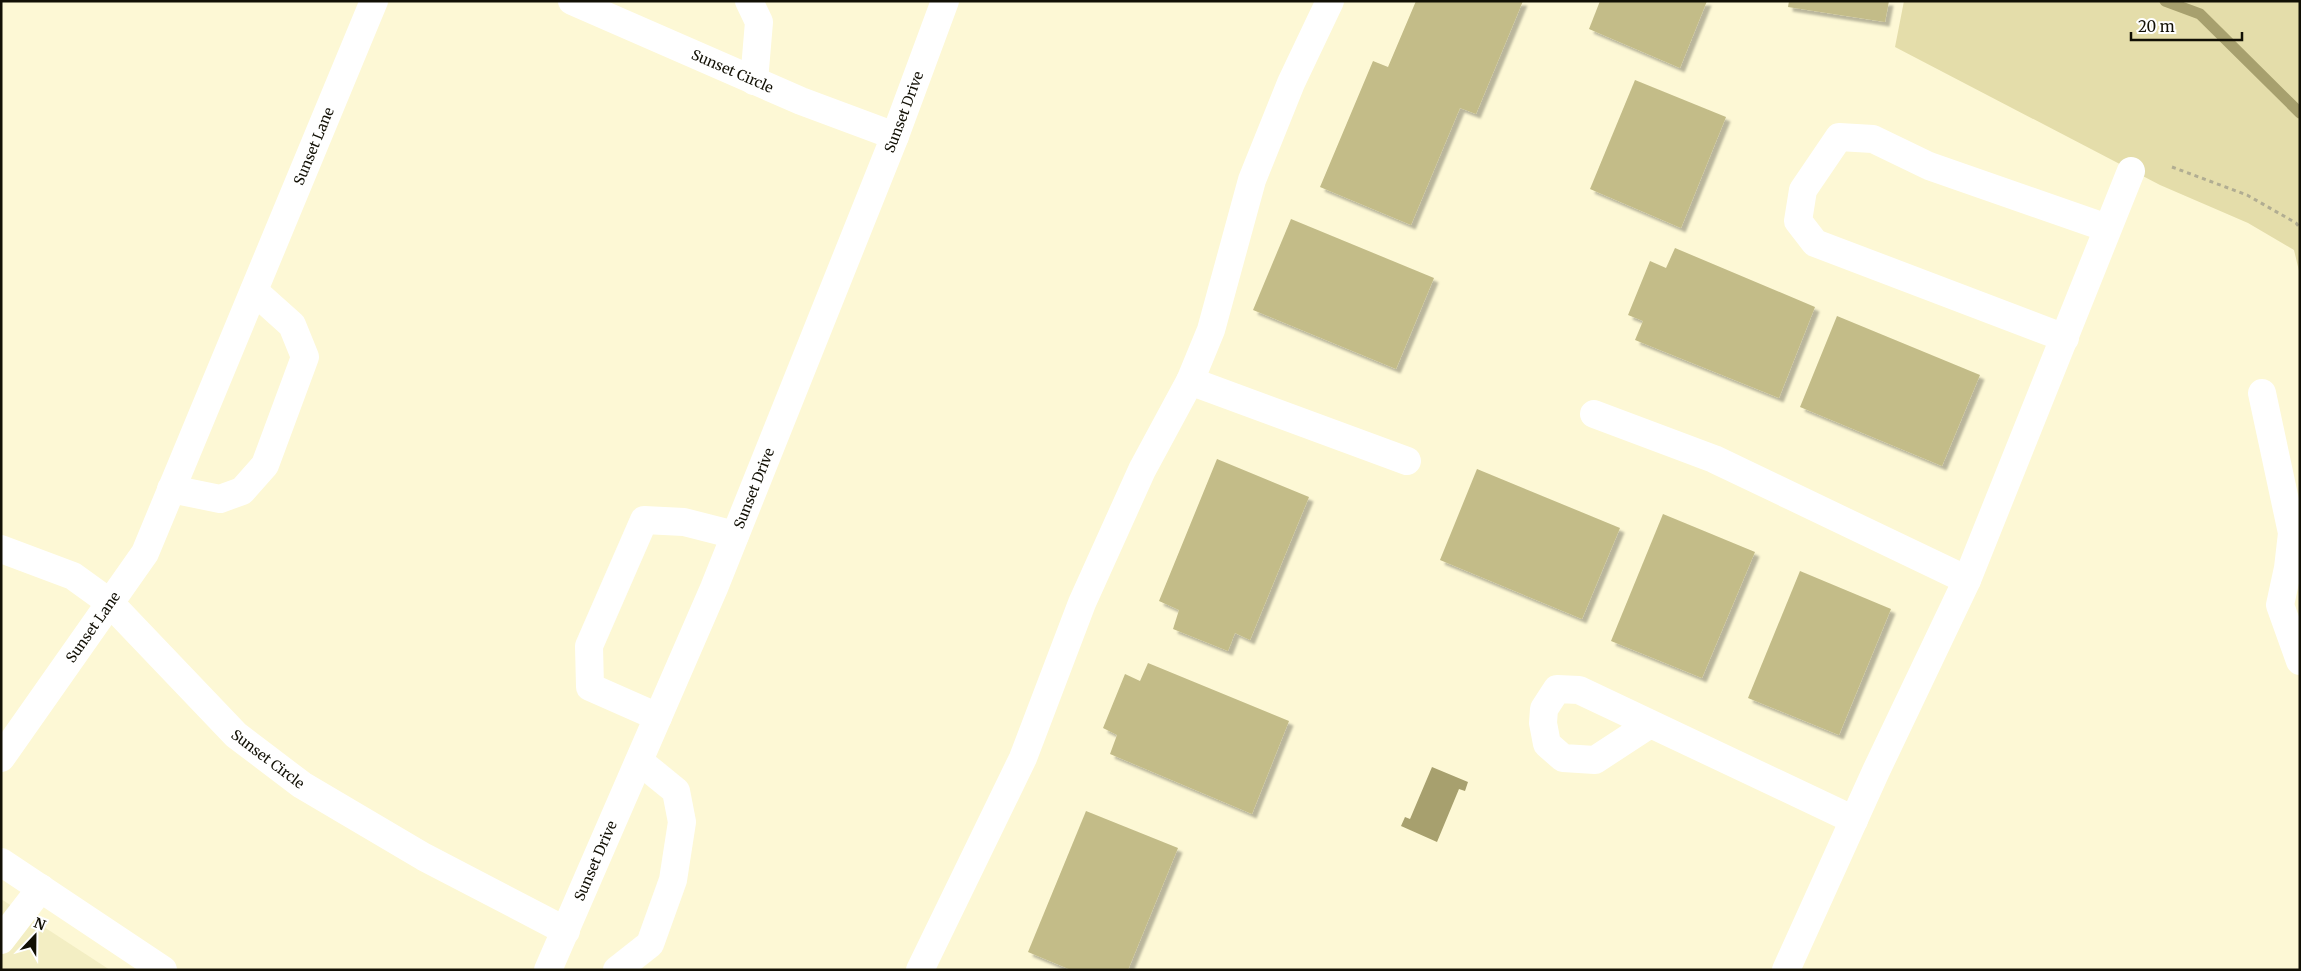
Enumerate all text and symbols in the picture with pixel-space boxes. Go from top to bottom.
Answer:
scale bar [2131,10,2242,42]
text: 20 m [2138,17,2175,36]
street label: Sunset Circle [689,45,776,97]
street label: Sunset Drive [880,69,927,155]
street label: Sunset Lane [290,105,338,188]
street label: Sunset Drive [730,445,778,531]
street label: Sunset Lane [62,588,124,666]
street label: Sunset Circle [227,725,308,793]
street label: Sunset Drive [570,818,621,904]
north arrow [10,911,60,961]
text: N [31,914,48,934]

